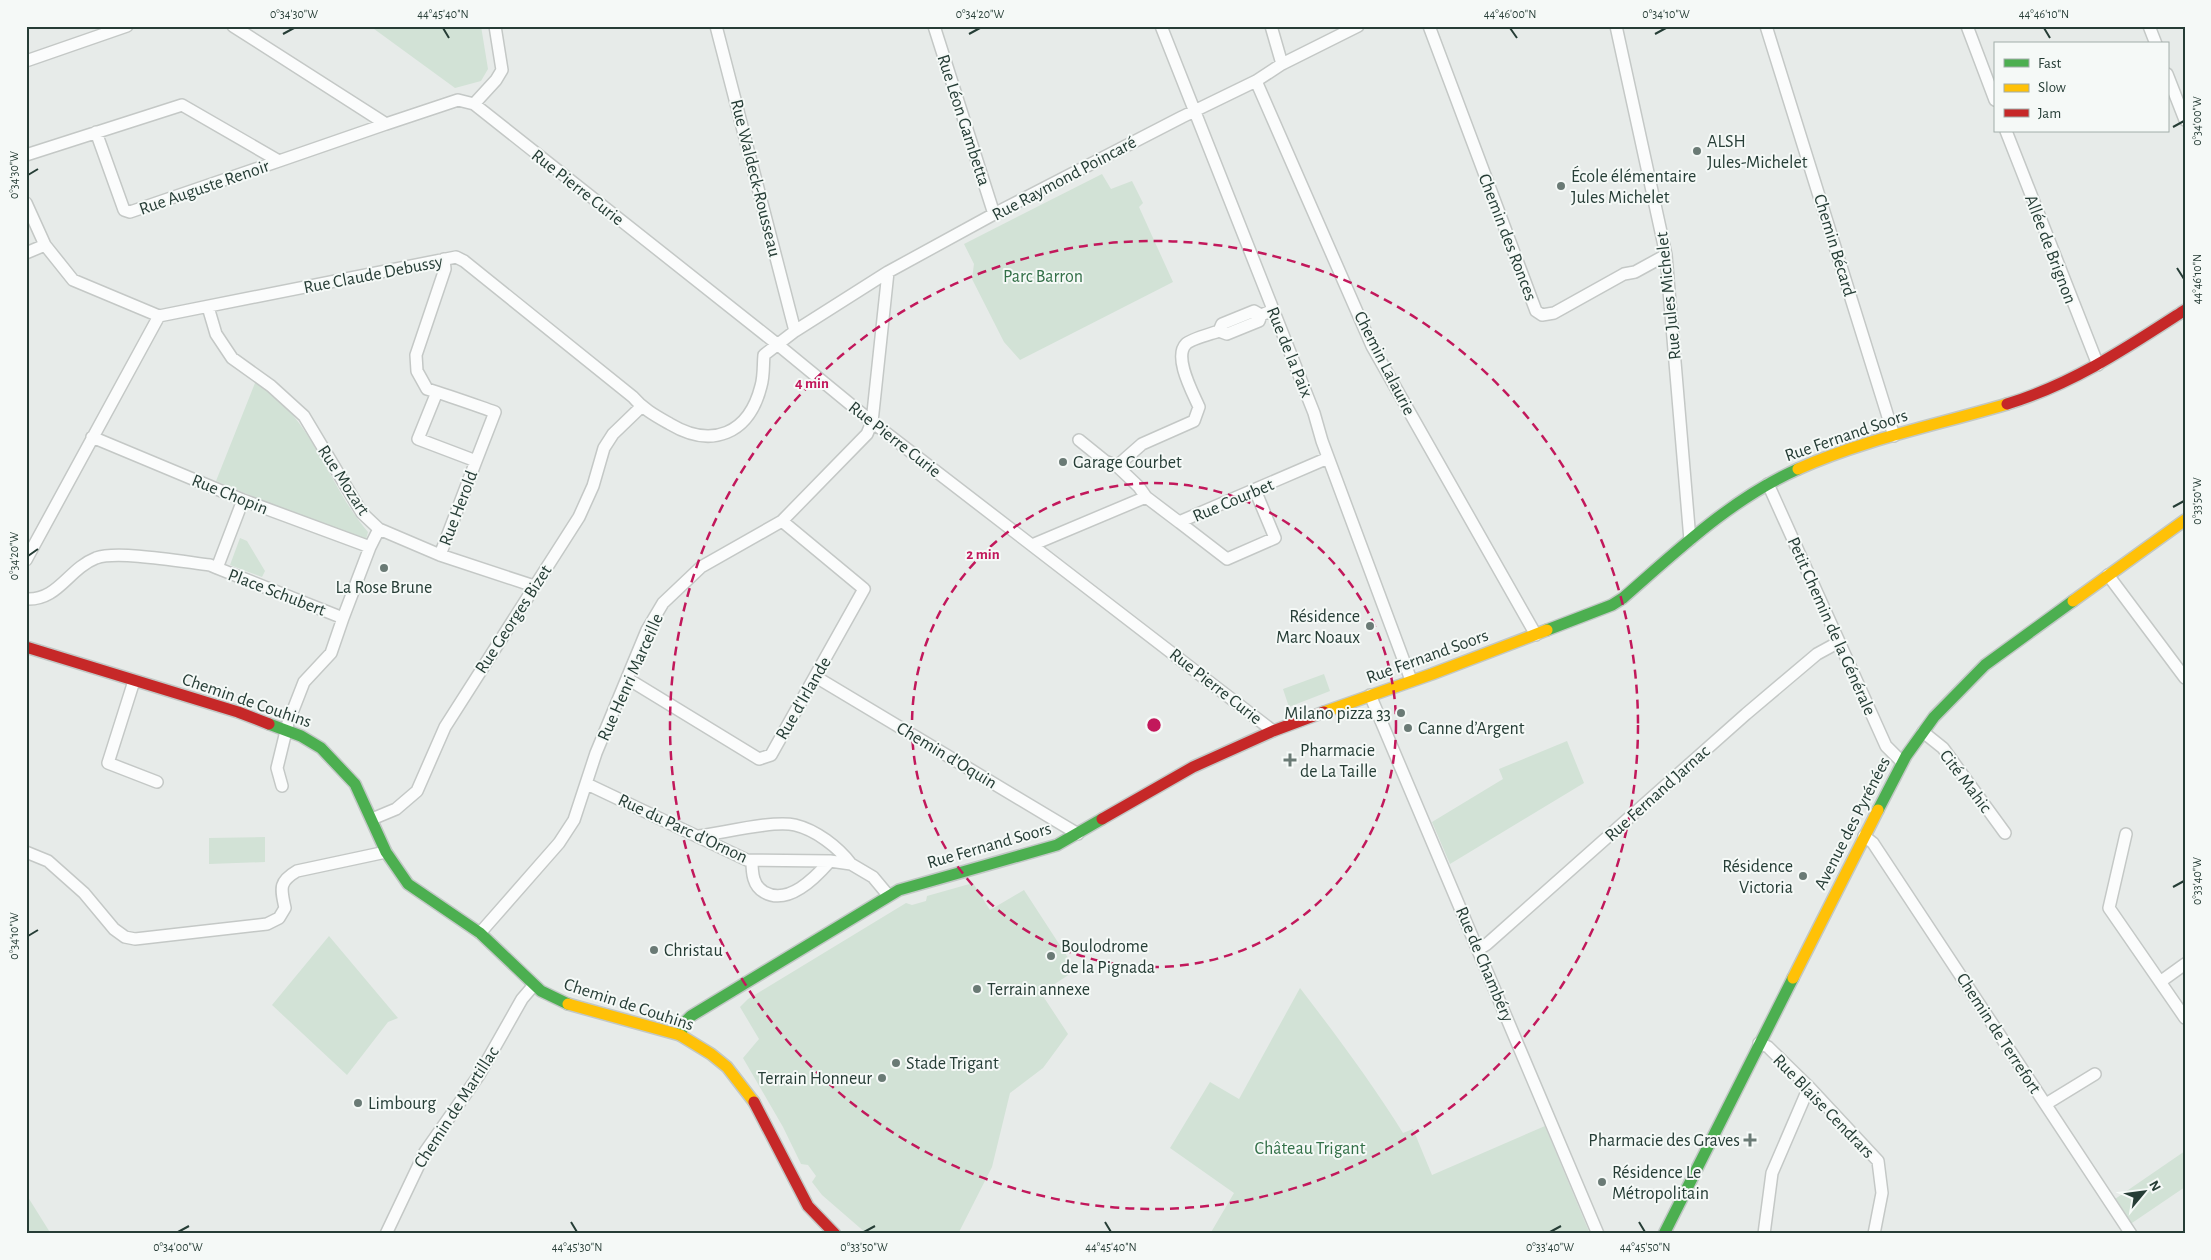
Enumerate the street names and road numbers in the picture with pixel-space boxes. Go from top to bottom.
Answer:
street label: Rue Léon Gambetta [933,52,993,188]
street label: Rue Waldeck-Rousseau [727,98,783,259]
street label: Rue Raymond Poincaré [990,133,1139,224]
street label: Rue Pierre Curie [528,146,627,229]
street label: Rue Auguste Renoir [137,157,272,219]
street label: Chemin des Ronces [1475,171,1540,303]
street label: Chemin Bécard [1810,192,1858,299]
street label: Allée de Brignon [2021,192,2079,306]
street label: Rue Jules Michelet [1653,231,1685,361]
street label: Rue Claude Debussy [302,253,445,297]
street label: Rue de la Paix [1263,305,1315,400]
street label: Chemin Lalaurie [1350,309,1418,418]
street label: Rue Pierre Curie [845,398,944,481]
street label: Rue Fernand Soors [1783,407,1910,465]
street label: Rue Mozart [314,442,373,519]
street label: Rue Herold [436,468,481,548]
street label: Rue Chopin [189,472,270,518]
street label: Rue Courbet [1190,476,1277,526]
street label: Petit Chemin de la Générale [1784,535,1879,718]
street label: Rue Georges Bizet [472,562,556,677]
street label: Place Schubert [225,566,328,620]
street label: Rue Henri Marceille [595,611,667,744]
street label: Rue Fernand Soors [1364,627,1491,687]
street label: Rue Pierre Curie [1166,645,1265,728]
street label: Rue d'Irlande [773,654,835,743]
street label: Chemin de Couhins [180,670,314,731]
street label: Chemin d'Oquin [893,719,1000,793]
street label: Rue Fernand Jarnac [1602,742,1714,845]
street label: Cité Mahic [1936,747,1995,816]
street label: Avenue des Pyrénées [1812,754,1894,893]
street label: Rue du Parc d'Ornon [615,791,750,867]
street label: Rue Fernand Soors [925,820,1053,872]
street label: Rue de Chambéry [1452,904,1517,1025]
street label: Chemin de Terrefort [1953,970,2044,1097]
street label: Chemin de Couhins [562,975,696,1034]
street label: Chemin de Martillac [411,1044,503,1172]
street label: Rue Blaise Cendrars [1769,1051,1877,1162]

